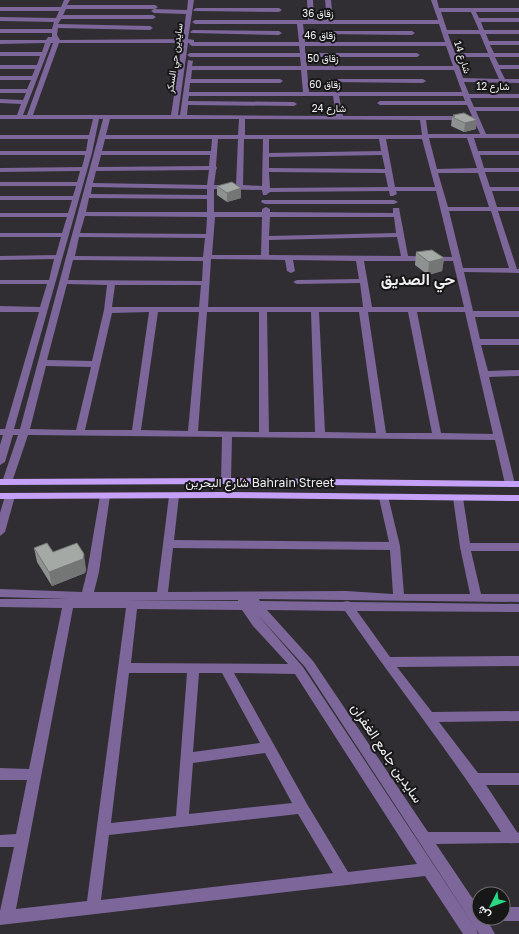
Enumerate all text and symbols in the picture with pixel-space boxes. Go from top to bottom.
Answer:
street label: زقاق 36 [302,7,334,20]
street label: سايدين حي السكر [163,22,188,95]
street label: زقاق 46 [304,29,336,42]
street label: شارع 14 [451,39,474,75]
street label: زقاق 50 [307,52,339,65]
street label: زقاق 60 [309,78,341,91]
street label: شارع 12 [476,80,510,93]
street label: شارع 24 [312,102,346,115]
district label: حي الصديق [381,269,455,293]
street label: شارع البحرين Bahrain Street [186,475,335,492]
street label: سايدين جامع الغفران [345,700,427,808]
north arrow [471,886,511,926]
text: ش [474,903,493,922]

